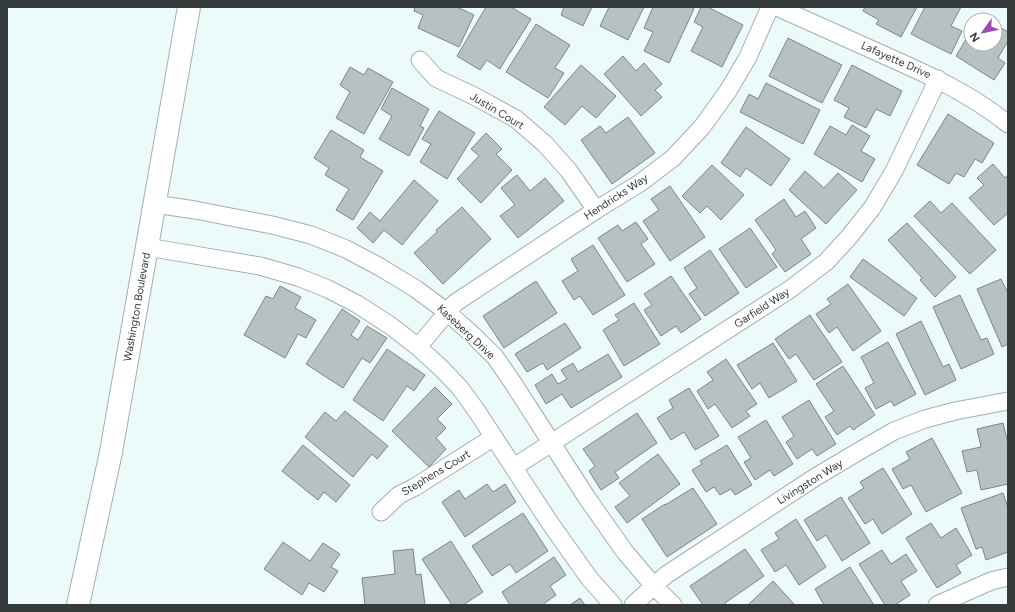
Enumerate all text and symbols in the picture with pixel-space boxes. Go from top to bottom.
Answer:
north arrow [963,12,1003,52]
text: N [967,30,983,44]
street label: Lafayette Drive [859,39,933,81]
street label: Justin Court [468,90,526,132]
street label: Hendricks Way [582,171,651,223]
street label: Washington Boulevard [121,252,153,362]
street label: Garfield Way [732,285,792,331]
street label: Kaseberg Drive [434,302,498,362]
street label: Stephens Court [399,447,473,499]
street label: Livingston Way [775,456,845,507]

